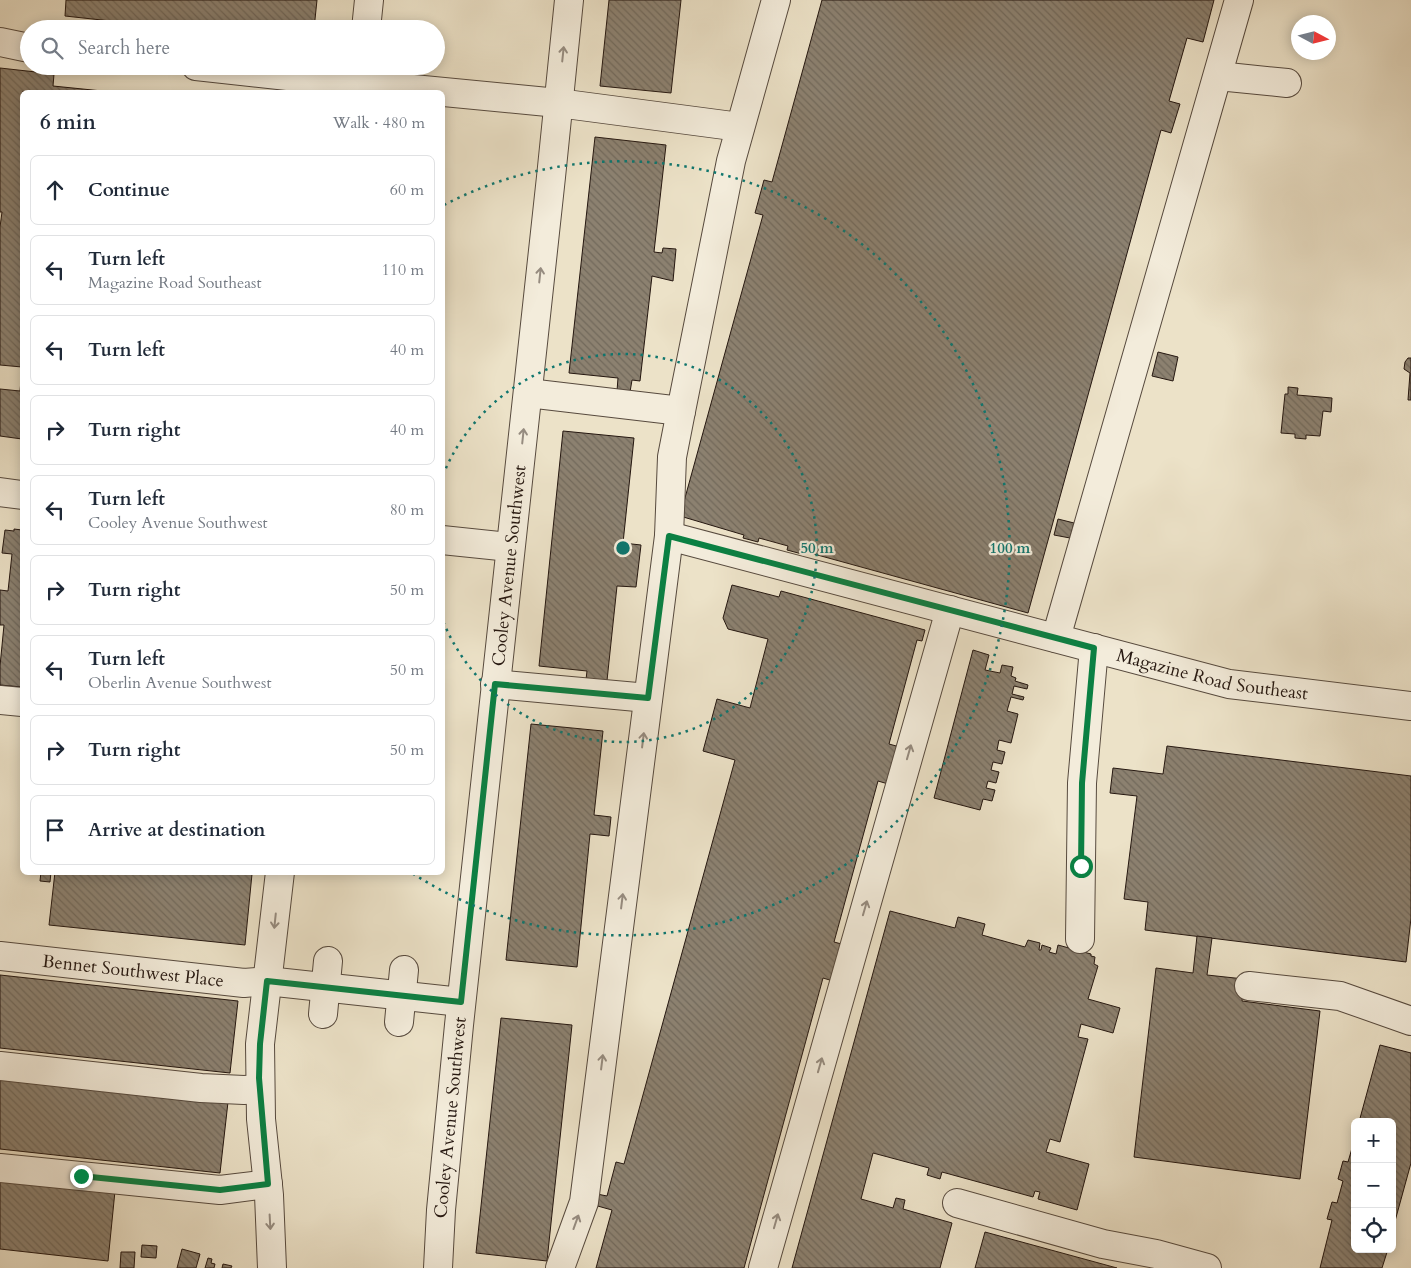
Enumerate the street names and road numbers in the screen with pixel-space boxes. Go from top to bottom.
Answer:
street label: Cooley Avenue Southwest [486,464,533,668]
street label: Magazine Road Southeast [1114,643,1310,706]
street label: Bennet Southwest Place [41,949,225,994]
street label: Cooley Avenue Southwest [429,1015,473,1219]

